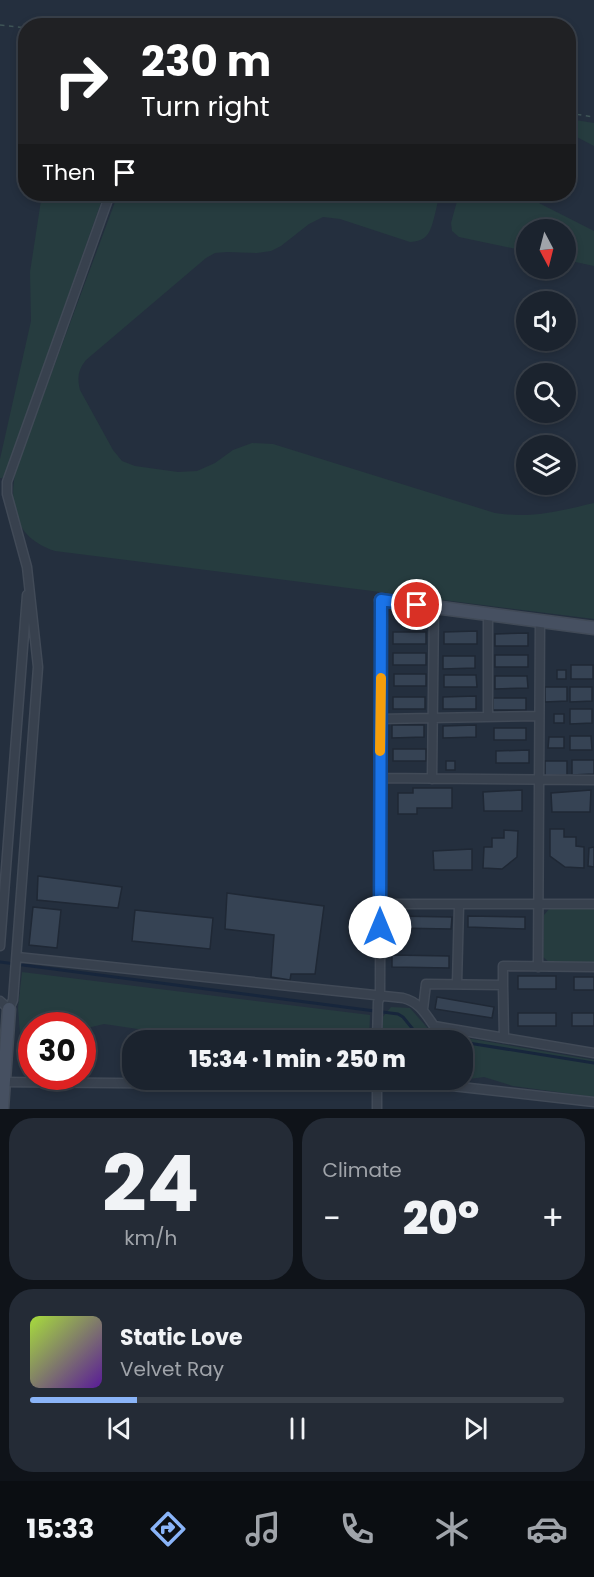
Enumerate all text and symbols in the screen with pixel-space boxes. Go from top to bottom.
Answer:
text: 230 m [141,32,271,91]
icon: right [42,42,120,120]
text: Turn right [141,88,270,125]
icon: arrive [108,156,141,189]
text: Then [42,157,96,188]
north arrow [516,219,576,279]
map controls [516,219,576,495]
button: sound [516,291,576,351]
button: search [516,363,576,423]
button: layers [516,435,576,495]
pin [391,579,442,630]
icon: arrive [400,588,433,621]
position arrow [348,895,412,959]
speed limit sign: 30 [18,1012,96,1090]
text: 15:34 · 1 min · 250 m [189,1044,406,1075]
text: 24 [102,1129,199,1238]
text: Climate [323,1156,402,1184]
text: 20° [403,1187,479,1250]
text: − [323,1195,341,1242]
text: + [541,1195,564,1242]
text: km/h [124,1224,177,1252]
text: Static Love [120,1322,243,1353]
text: Velvet Ray [120,1355,224,1383]
icon: previous [103,1412,136,1445]
icon: pause [281,1412,314,1445]
icon: next [459,1412,492,1445]
icon: directions [147,1508,189,1550]
icon: music [242,1508,284,1550]
icon: phone [336,1508,378,1550]
icon: climate [431,1508,473,1550]
icon: car [526,1508,568,1550]
text: 15:33 [26,1510,94,1547]

